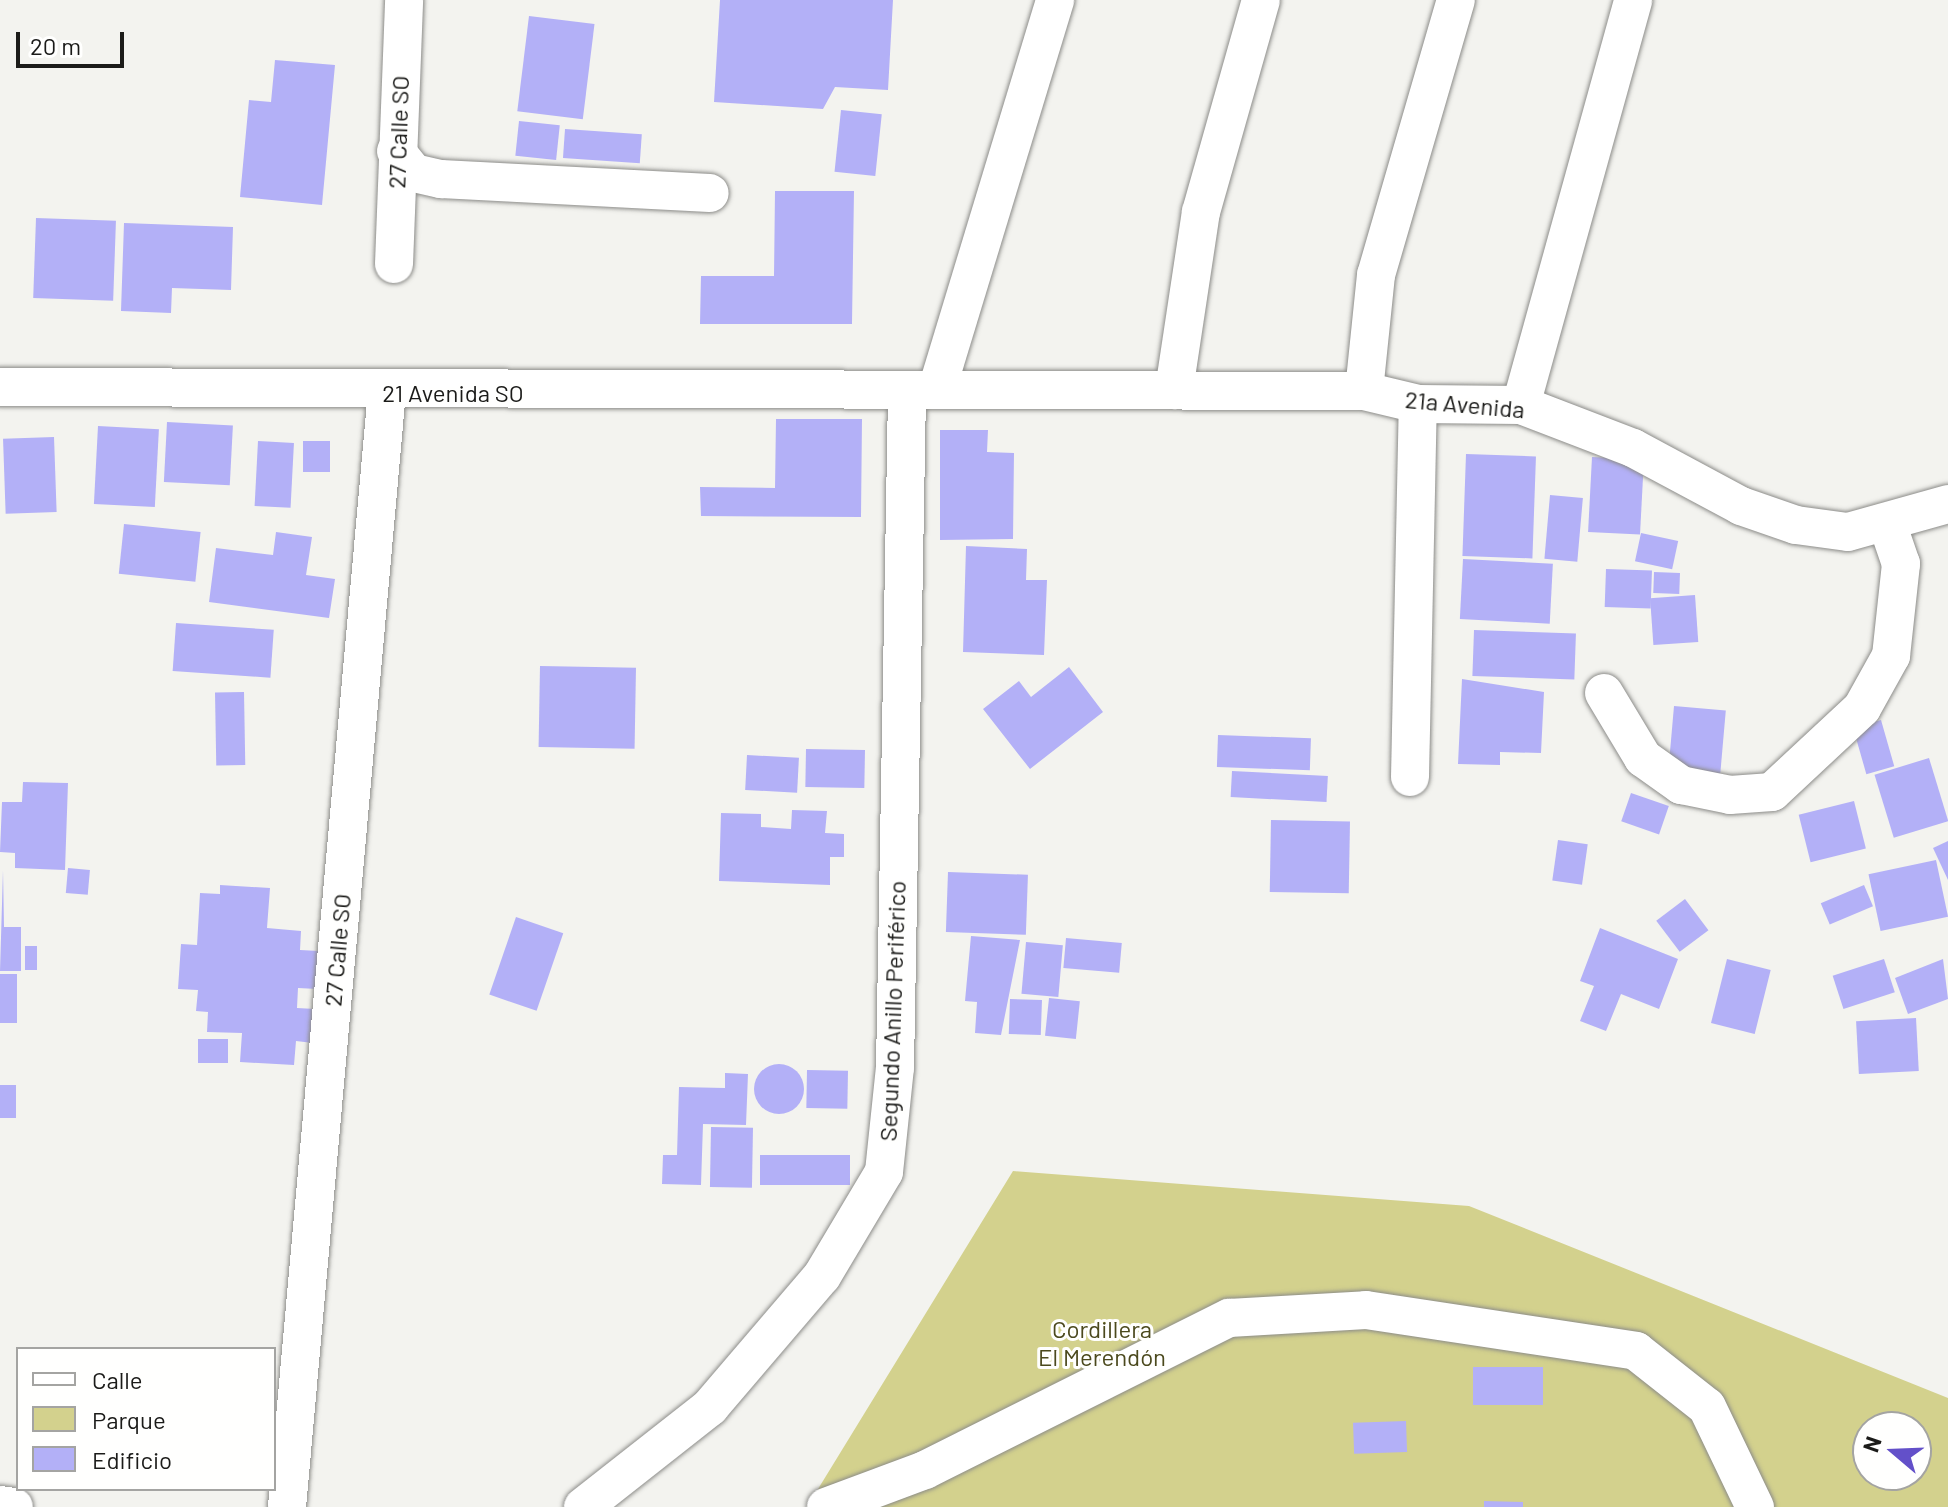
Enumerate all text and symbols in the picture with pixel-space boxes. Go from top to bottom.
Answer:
scale bar [20,16,128,66]
text: 20 m [30,31,81,60]
street label: 27 Calle SO [382,75,414,189]
street label: 21 Avenida SO [382,379,524,407]
street label: 21a Avenida [1404,384,1526,424]
street label: Segundo Anillo Periférico [873,880,911,1142]
street label: 27 Calle SO [318,892,356,1008]
park label: Cordillera El Merendón [1038,1315,1166,1371]
legend [16,1347,276,1491]
text: Calle [92,1365,143,1394]
text: Parque [92,1405,166,1434]
north arrow [1852,1411,1932,1491]
text: N [1857,1433,1886,1455]
text: Edificio [92,1445,172,1474]

